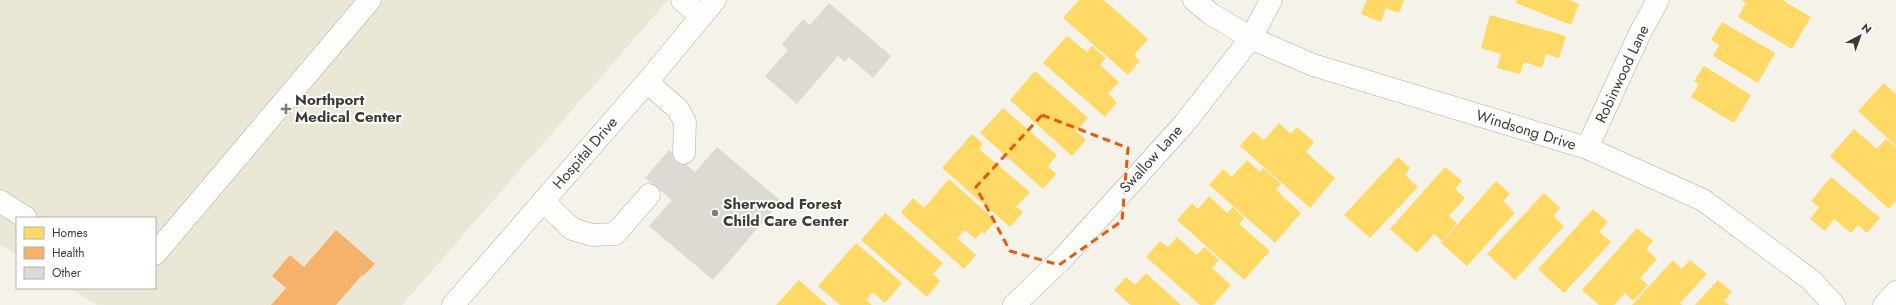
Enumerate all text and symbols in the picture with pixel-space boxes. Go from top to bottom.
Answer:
north arrow [1840,16,1880,56]
text: N [1858,20,1875,37]
street label: Robinwood Lane [1590,21,1654,127]
place label: Northport Medical Center [295,89,403,128]
marker: Northport Medical Center [280,103,292,115]
street label: Windsong Drive [1473,104,1579,156]
street label: Hospital Drive [547,112,623,194]
street label: Swallow Lane [1114,120,1188,198]
place label: Sherwood Forest Child Care Center [723,193,850,232]
marker: Sherwood Forest Child Care Center [710,208,720,218]
legend [16,217,156,289]
text: Homes [52,224,88,242]
text: Health [52,244,84,262]
text: Other [52,264,82,282]

